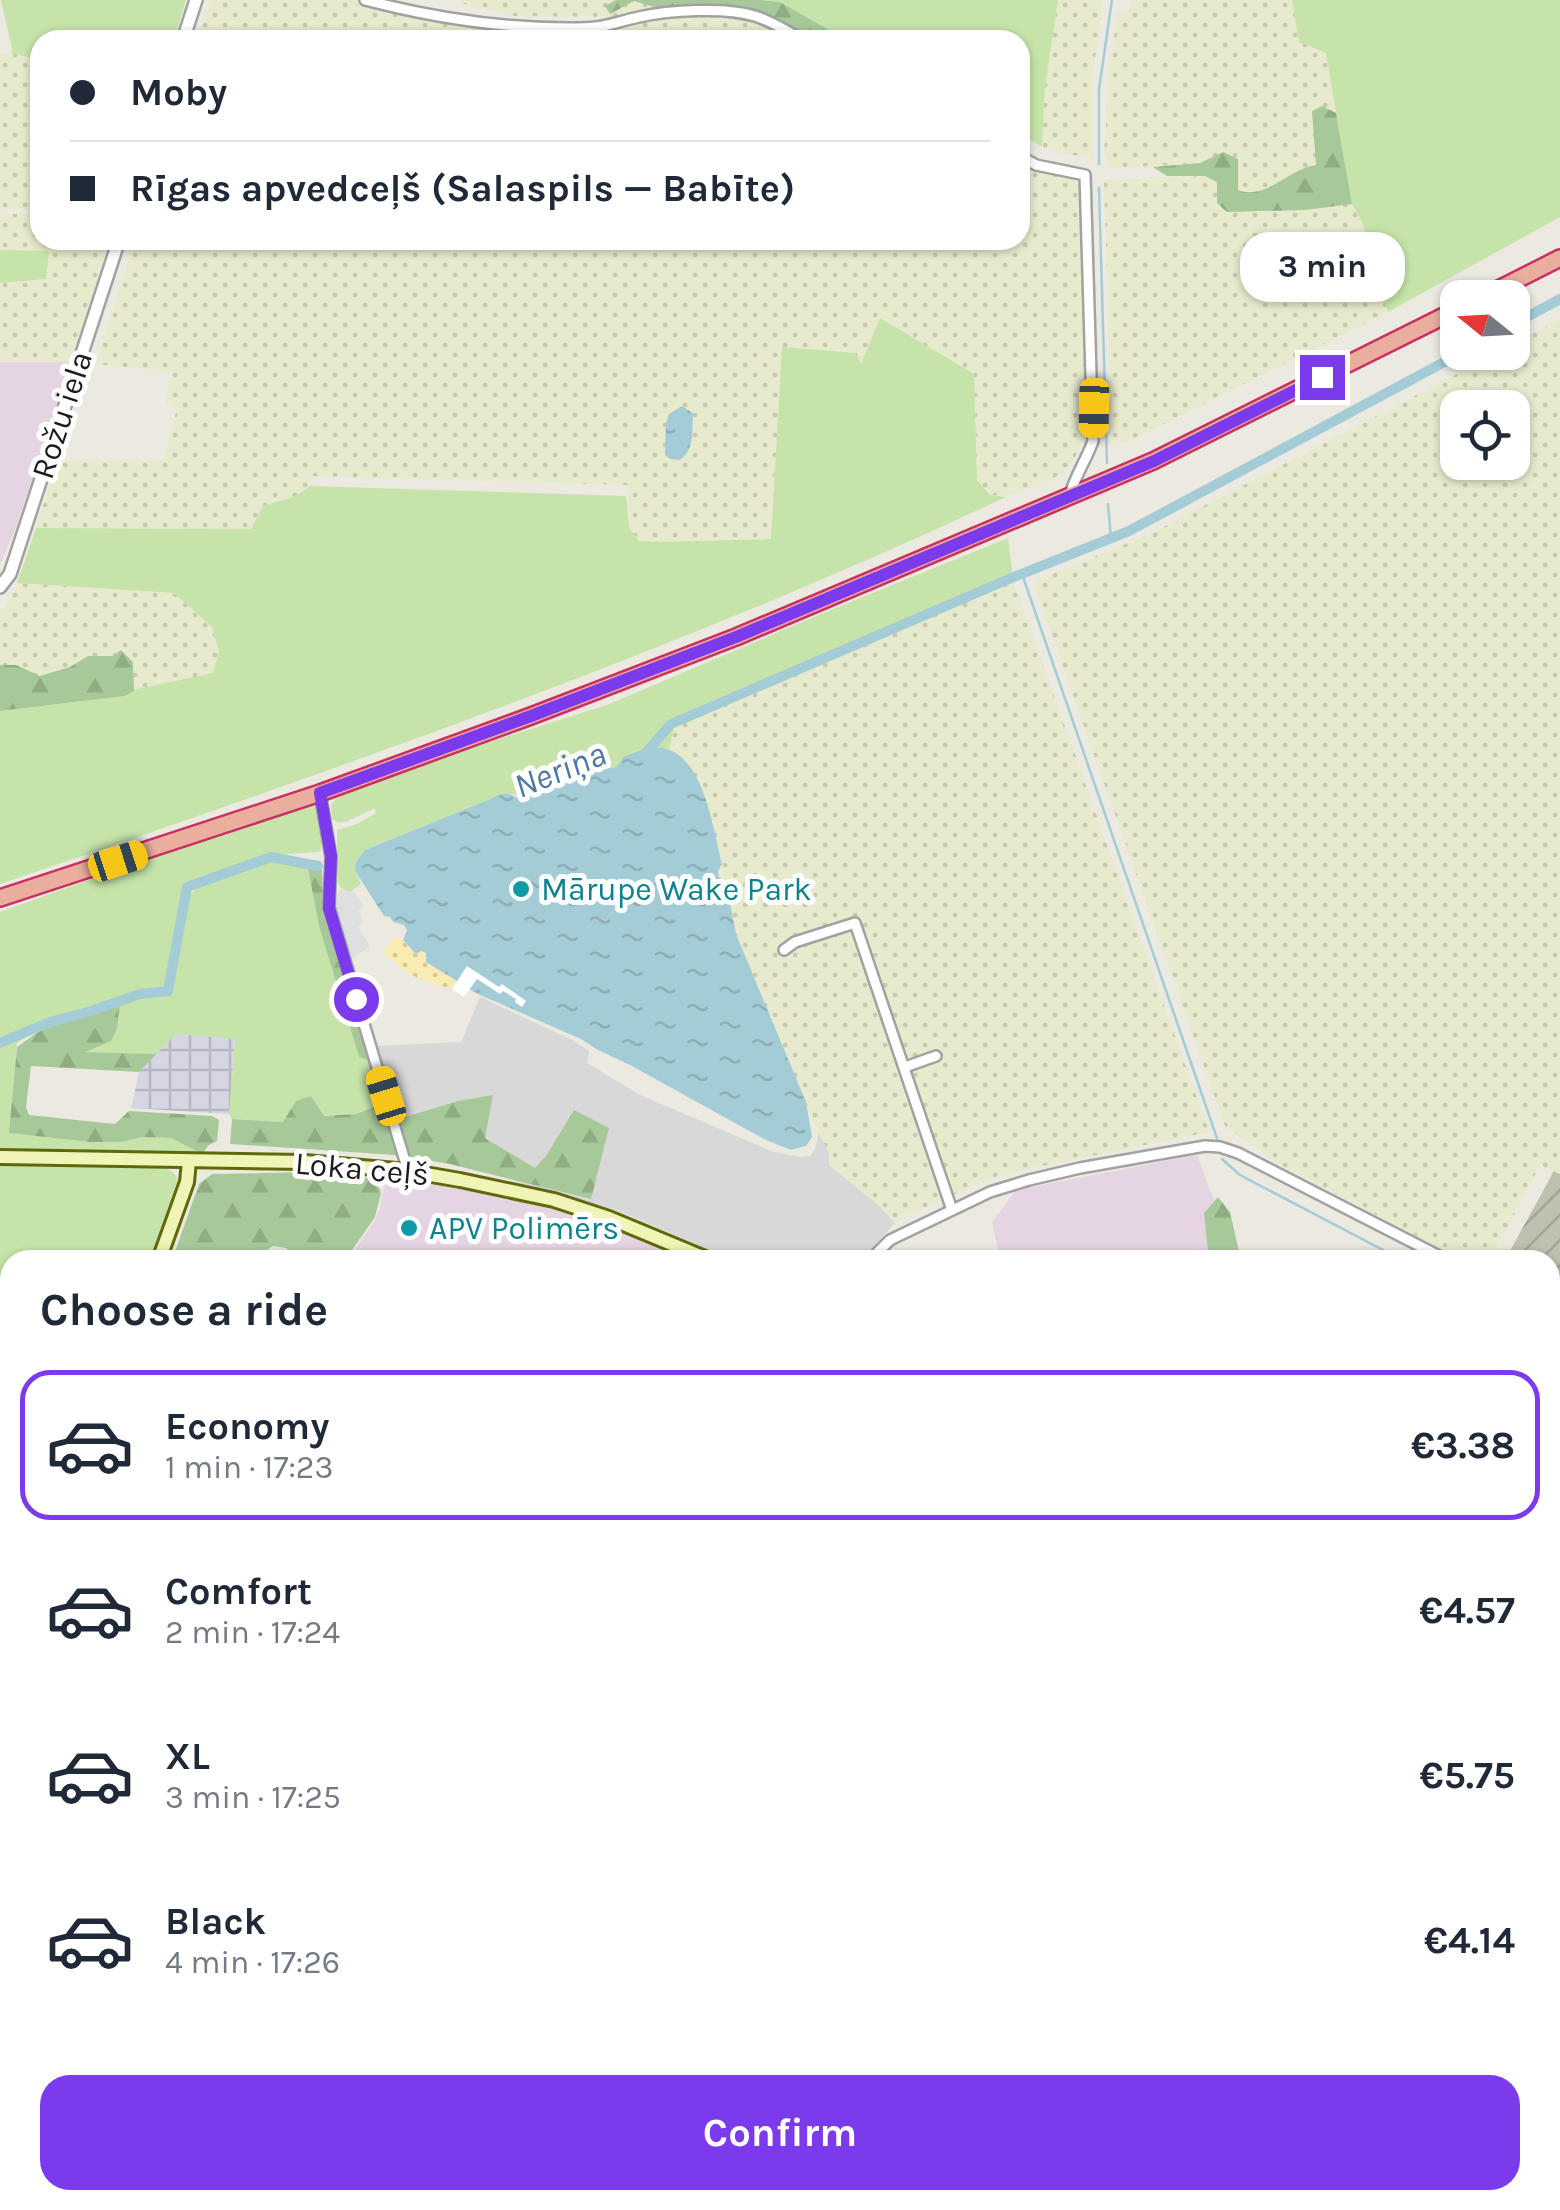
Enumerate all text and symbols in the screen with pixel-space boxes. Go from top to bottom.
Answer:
text: Moby [130,70,227,115]
text: Rīgas apvedceļš (Salaspils — Babīte) [130,166,795,211]
callout: 3 min [1240,232,1404,302]
text: 3 min [1278,248,1367,285]
north arrow [1440,280,1530,370]
map controls [1440,280,1530,480]
street label: Rožu iela [24,347,100,483]
route end [1300,355,1345,400]
car [1078,378,1110,438]
button: locate [1440,390,1530,480]
water label: Neriņa [508,733,612,807]
car [85,837,151,885]
place label: Mārupe Wake Park [541,871,812,908]
marker: Mārupe Wake Park [510,878,532,900]
route start [334,977,379,1022]
car [363,1063,409,1129]
street label: Loka ceļš [293,1145,431,1193]
place label: APV Polimērs [429,1210,619,1247]
marker: APV Polimērs [398,1217,420,1239]
text: Choose a ride [40,1284,328,1336]
icon: car [45,1400,135,1490]
text: Economy [165,1404,329,1449]
text: €3.38 [1411,1423,1515,1468]
text: 1 min · 17:23 [165,1449,333,1486]
icon: car [45,1565,135,1655]
text: Comfort [165,1569,312,1614]
text: €4.57 [1419,1588,1515,1633]
text: 2 min · 17:24 [165,1614,340,1651]
icon: car [45,1730,135,1820]
text: XL [165,1734,210,1779]
text: €5.75 [1420,1753,1515,1798]
text: 3 min · 17:25 [165,1779,341,1816]
icon: car [45,1895,135,1985]
text: Black [165,1899,266,1944]
text: €4.14 [1424,1918,1515,1963]
text: 4 min · 17:26 [165,1944,340,1981]
button: Confirm [40,2075,1520,2190]

